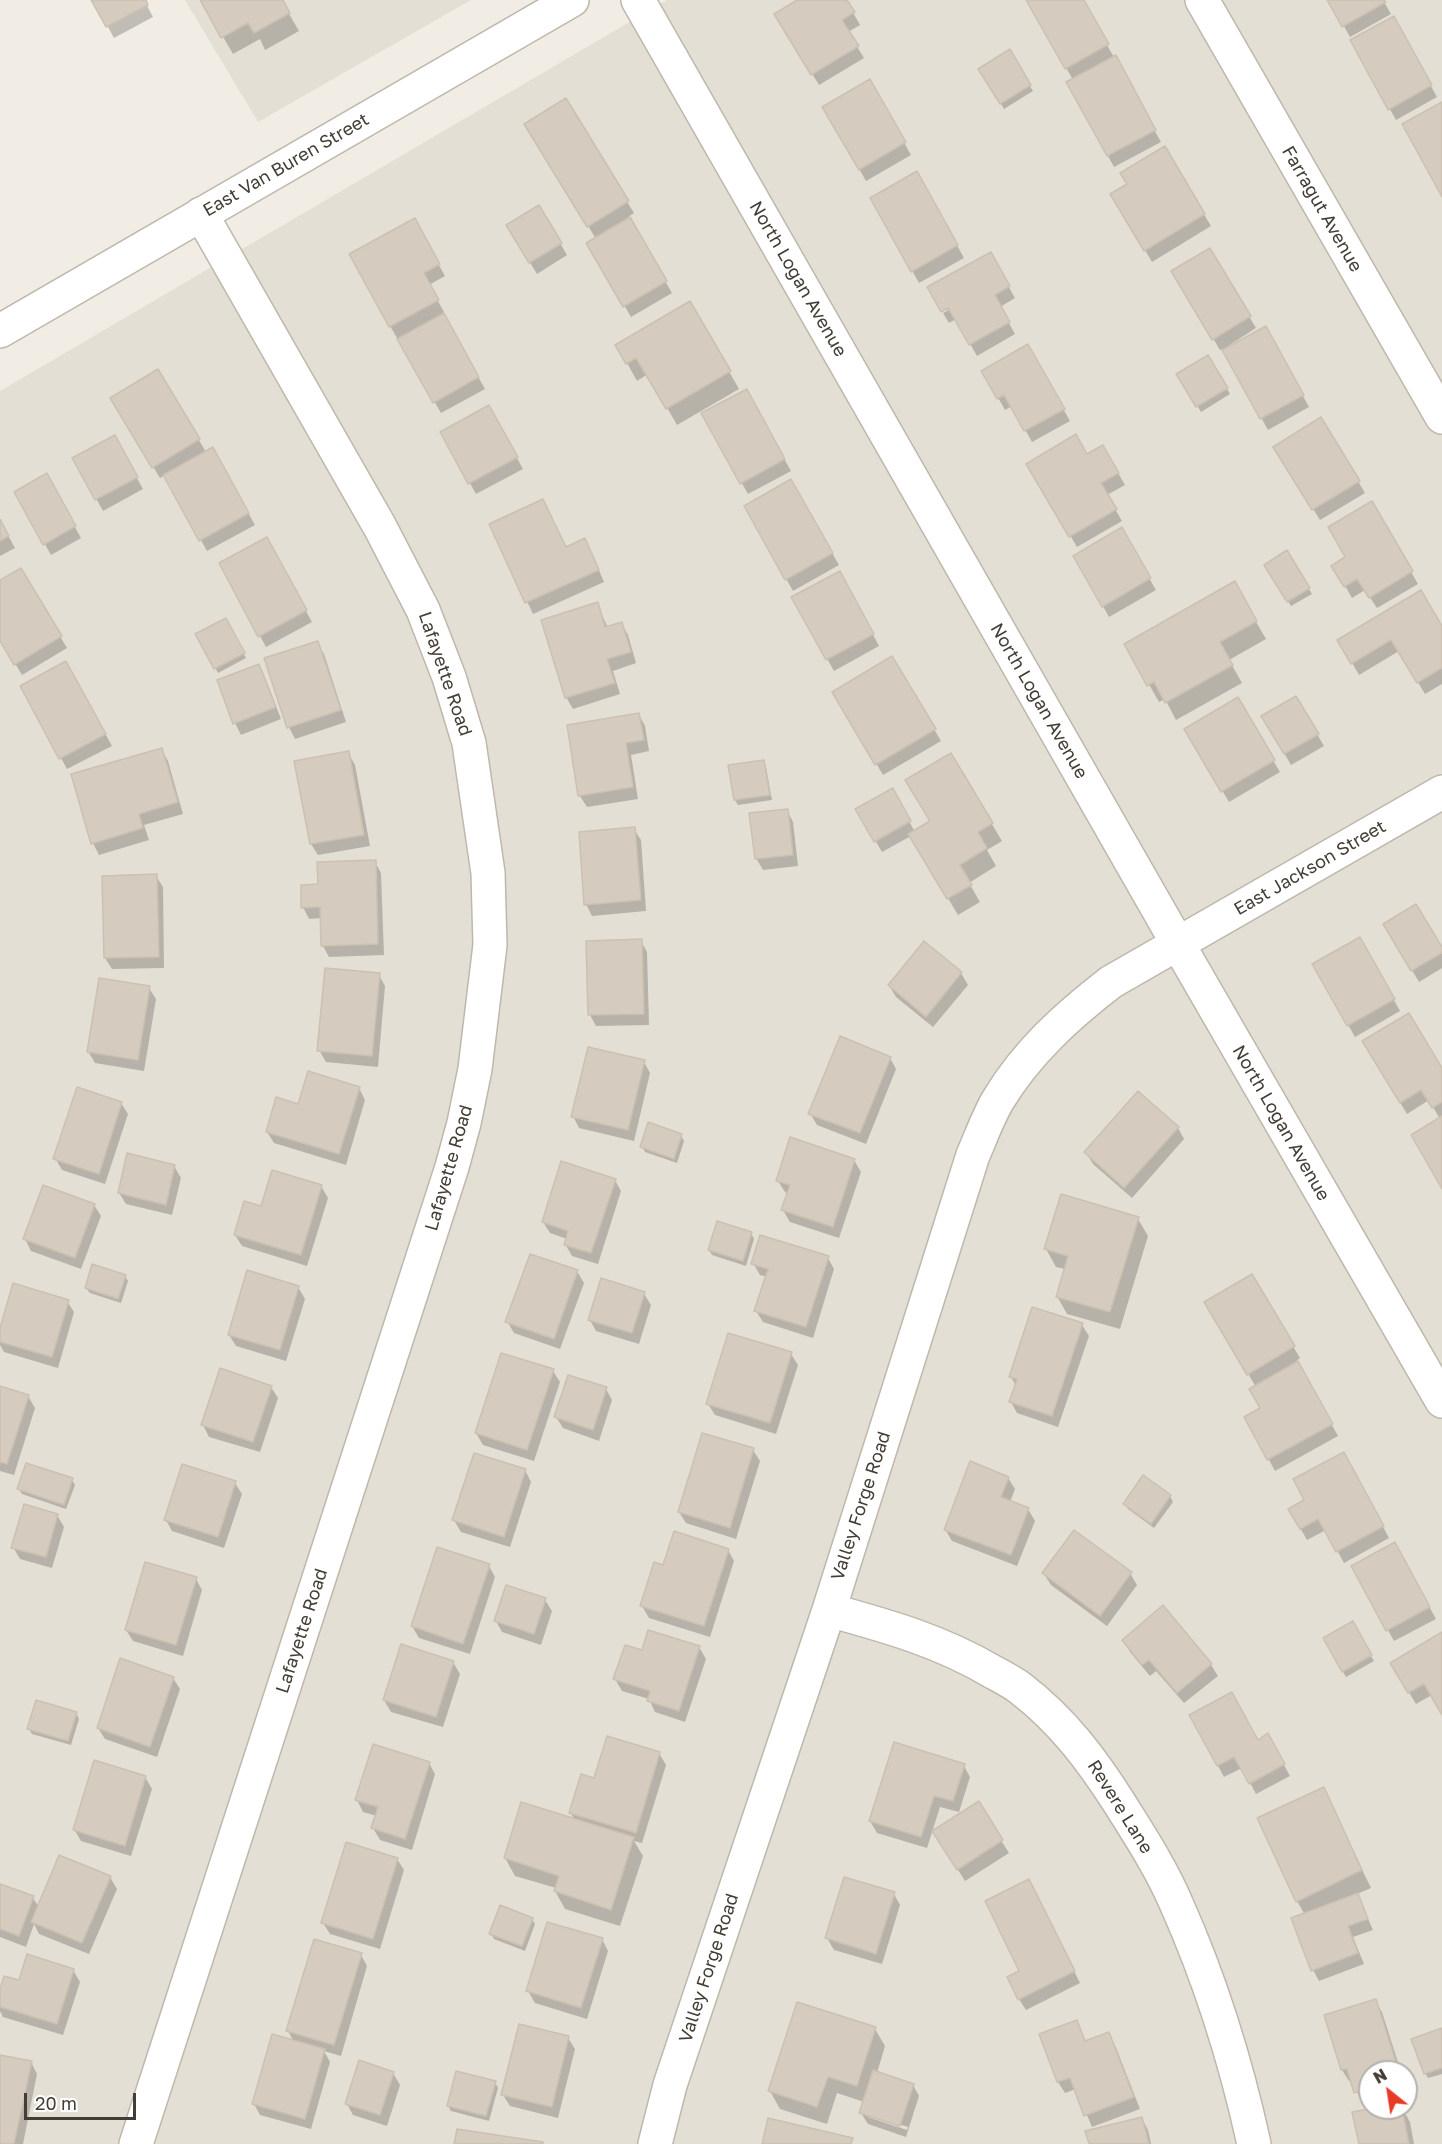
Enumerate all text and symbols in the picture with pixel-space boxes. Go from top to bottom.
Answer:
street label: East Van Buren Street [199,109,373,221]
street label: Farragut Avenue [1277,142,1367,276]
street label: North Logan Avenue [745,197,851,361]
street label: Lafayette Road [414,609,476,739]
street label: North Logan Avenue [986,619,1092,783]
street label: East Jackson Street [1230,816,1390,920]
street label: North Logan Avenue [1228,1041,1334,1205]
street label: Lafayette Road [421,1103,477,1233]
street label: Valley Forge Road [827,1429,895,1583]
street label: Lafayette Road [272,1566,332,1696]
street label: Revere Lane [1083,1756,1157,1858]
street label: Valley Forge Road [675,1891,743,2045]
north arrow [1358,2060,1418,2120]
text: N [1370,2064,1390,2088]
scale bar [27,2081,140,2119]
text: 20 m [35,2092,77,2114]

